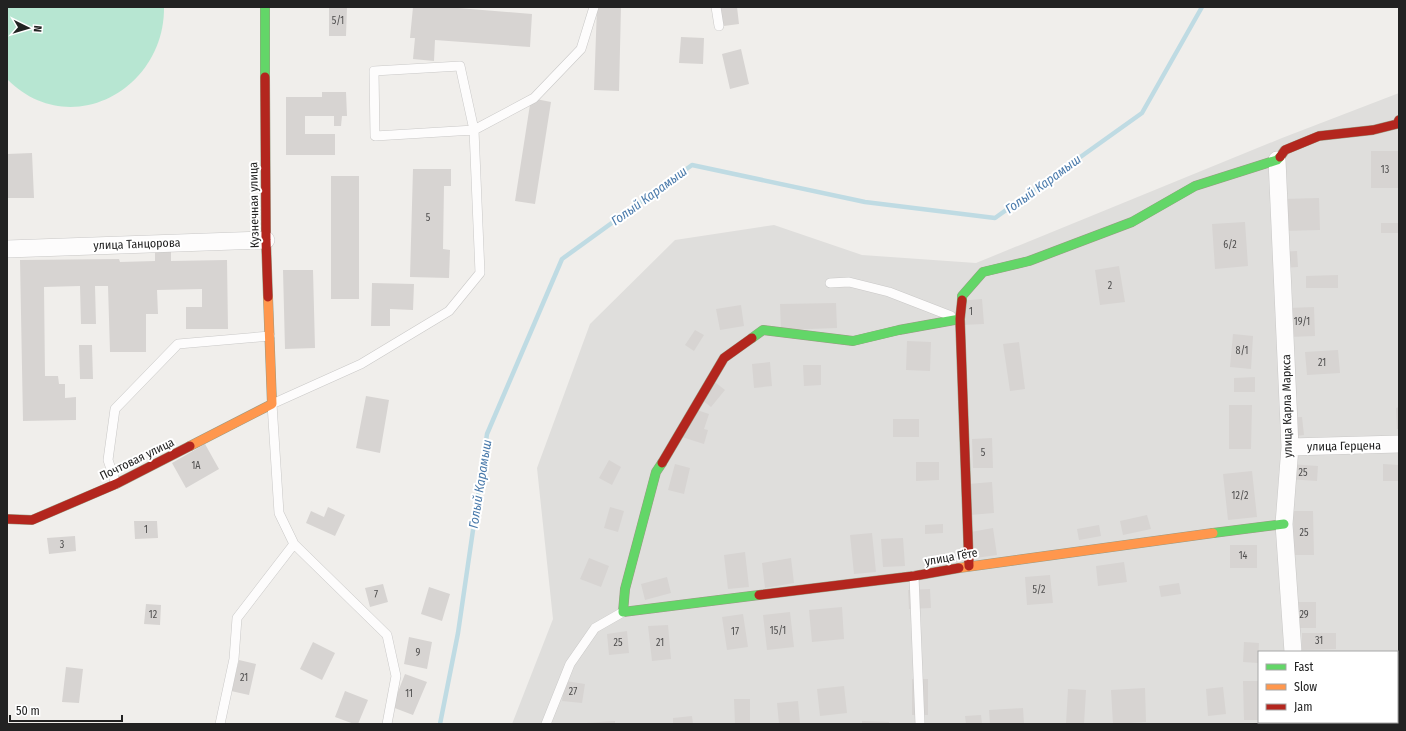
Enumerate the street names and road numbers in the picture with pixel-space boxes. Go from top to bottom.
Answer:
street label: Кузнечная улица [246,162,262,248]
street label: улица Танцорова [93,235,181,253]
street label: улица Карла Маркса [1279,354,1295,458]
street label: Почтовая улица [98,435,177,483]
street label: улица Герцена [1307,438,1381,454]
street label: улица Гёте [924,545,979,569]

